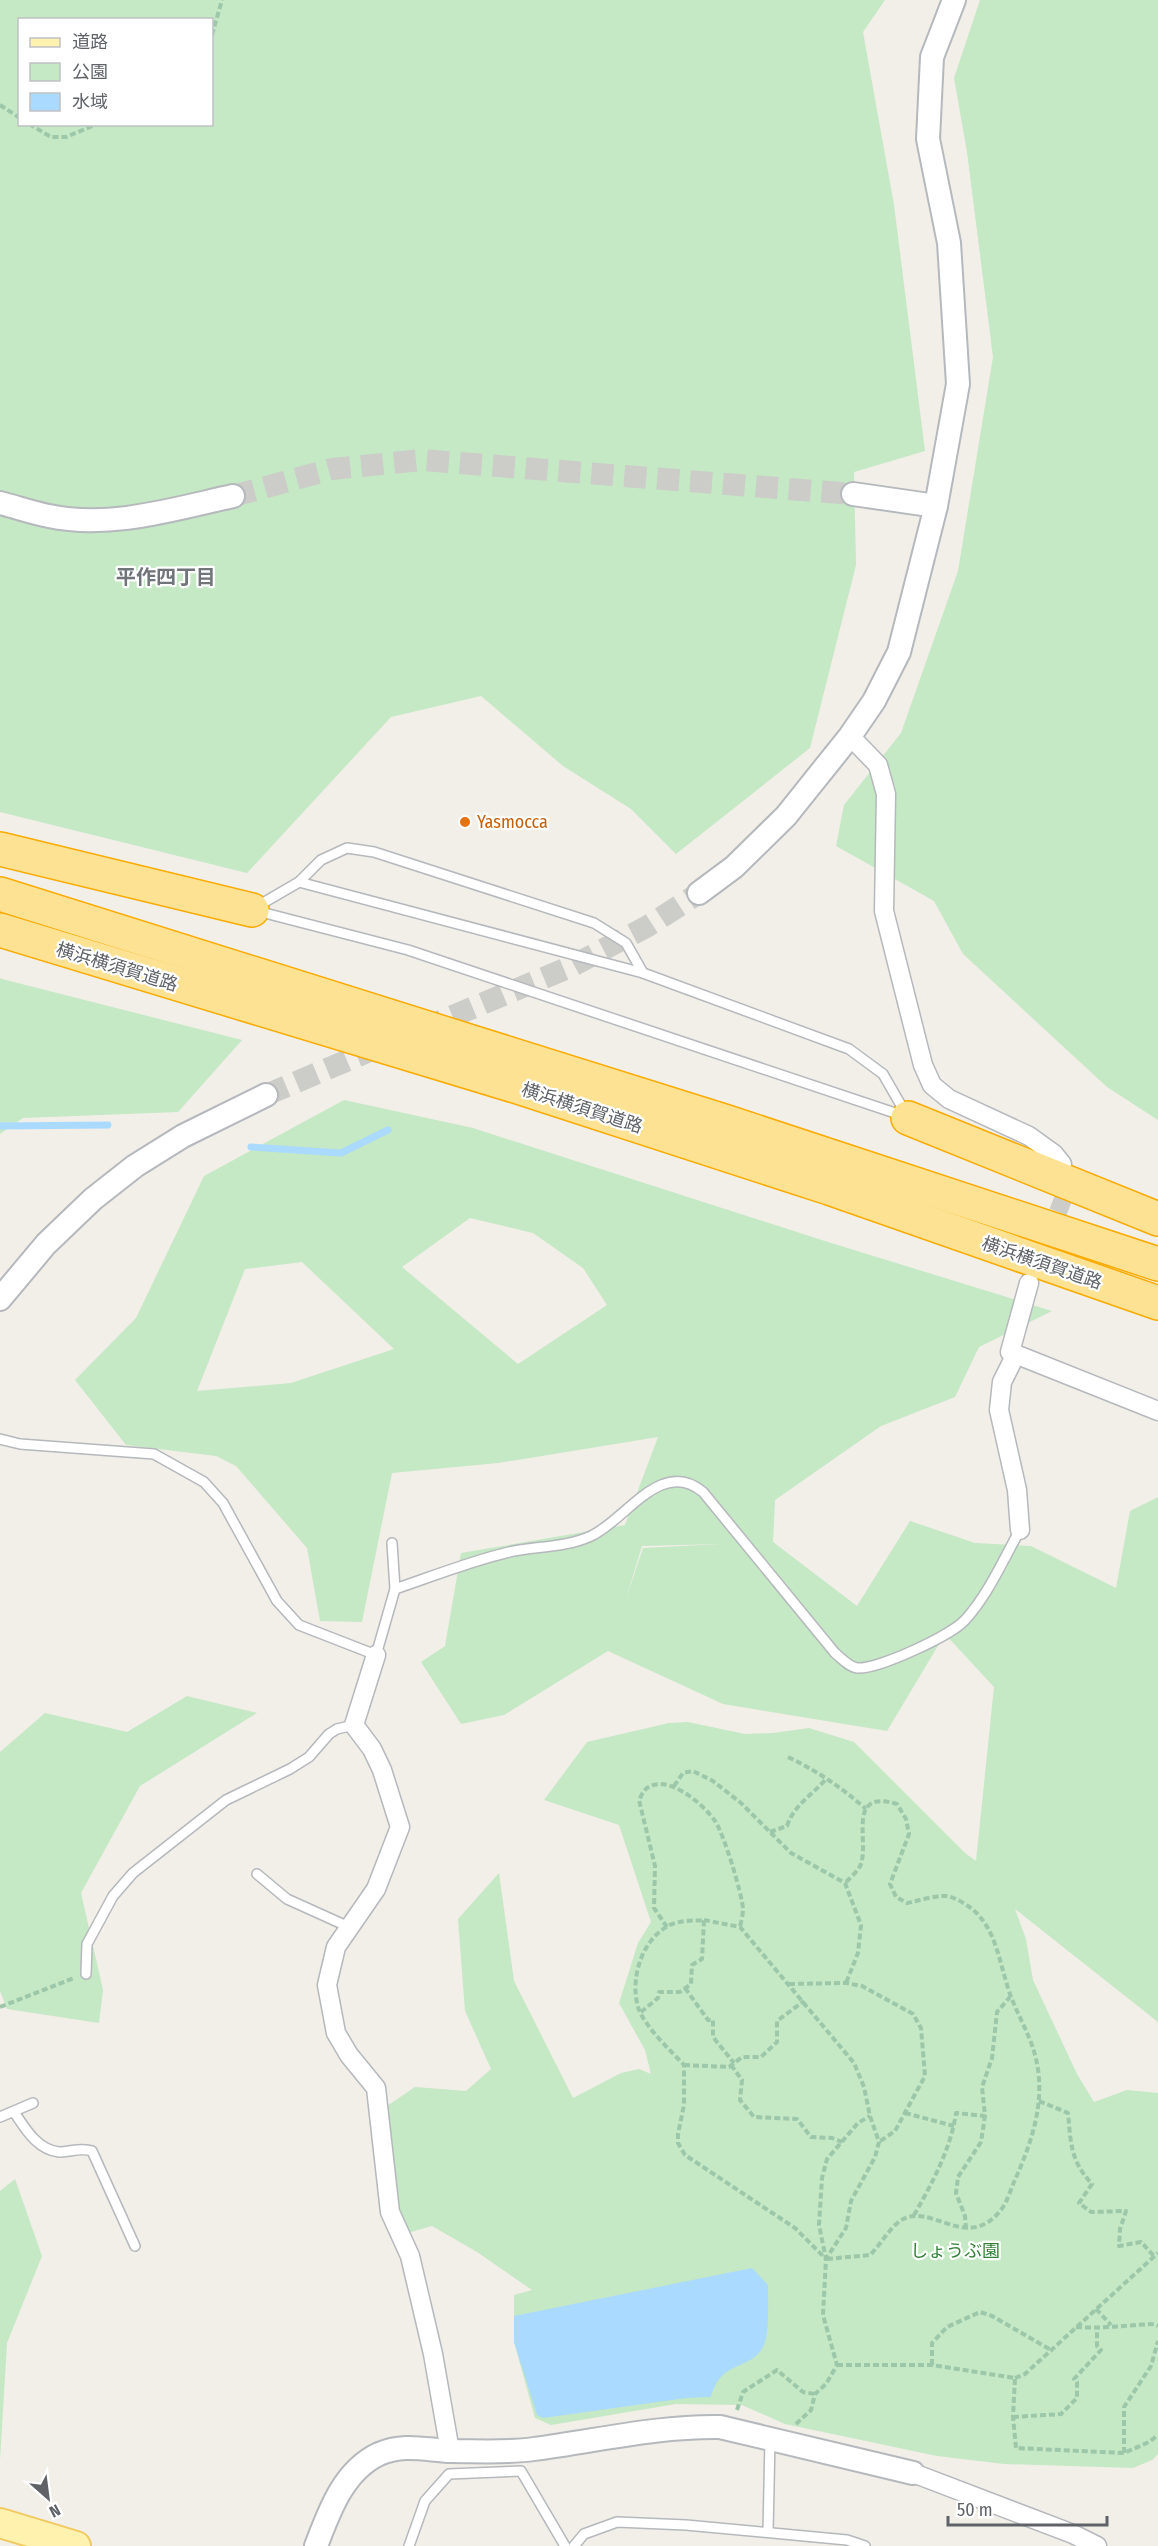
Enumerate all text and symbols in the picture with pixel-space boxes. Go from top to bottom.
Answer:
legend [18,18,213,126]
text: 道路 [72,31,108,53]
text: 公園 [72,61,108,83]
text: 水域 [72,91,108,113]
district label: 平作四丁目 [116,565,216,589]
place label: Yasmocca [477,811,548,833]
marker: Yasmocca [458,815,472,829]
street label: 横浜横須賀道路 [54,938,180,996]
street label: 横浜横須賀道路 [519,1078,645,1138]
street label: 横浜横須賀道路 [979,1232,1105,1294]
park label: しょうぶ園 [910,2240,1000,2262]
north arrow [18,2468,78,2528]
scale bar [948,2489,1107,2527]
text: 50 m [957,2499,993,2521]
text: N [46,2500,64,2521]

